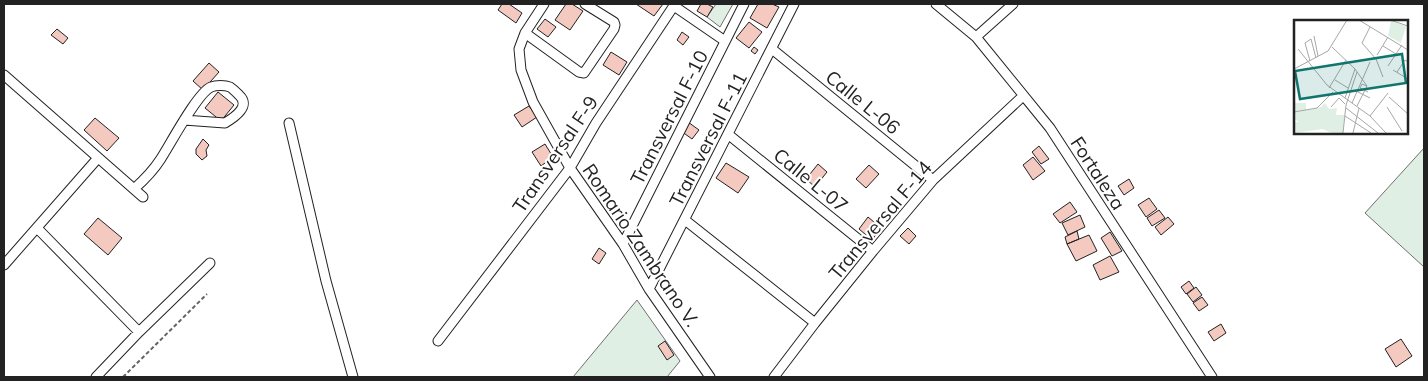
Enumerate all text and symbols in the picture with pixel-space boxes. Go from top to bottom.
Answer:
inset map [1294,20,1408,134]
street label: Transversal F-10 [625,46,713,188]
street label: Calle L-06 [821,65,905,139]
street label: Transversal F-11 [664,68,752,210]
street label: Transversal F-9 [507,91,603,217]
street label: Fortaleza [1065,132,1131,214]
street label: Calle L-07 [769,143,853,217]
street label: Transversal F-14 [823,156,937,284]
street label: Romario Zambrano V. [578,159,704,331]

